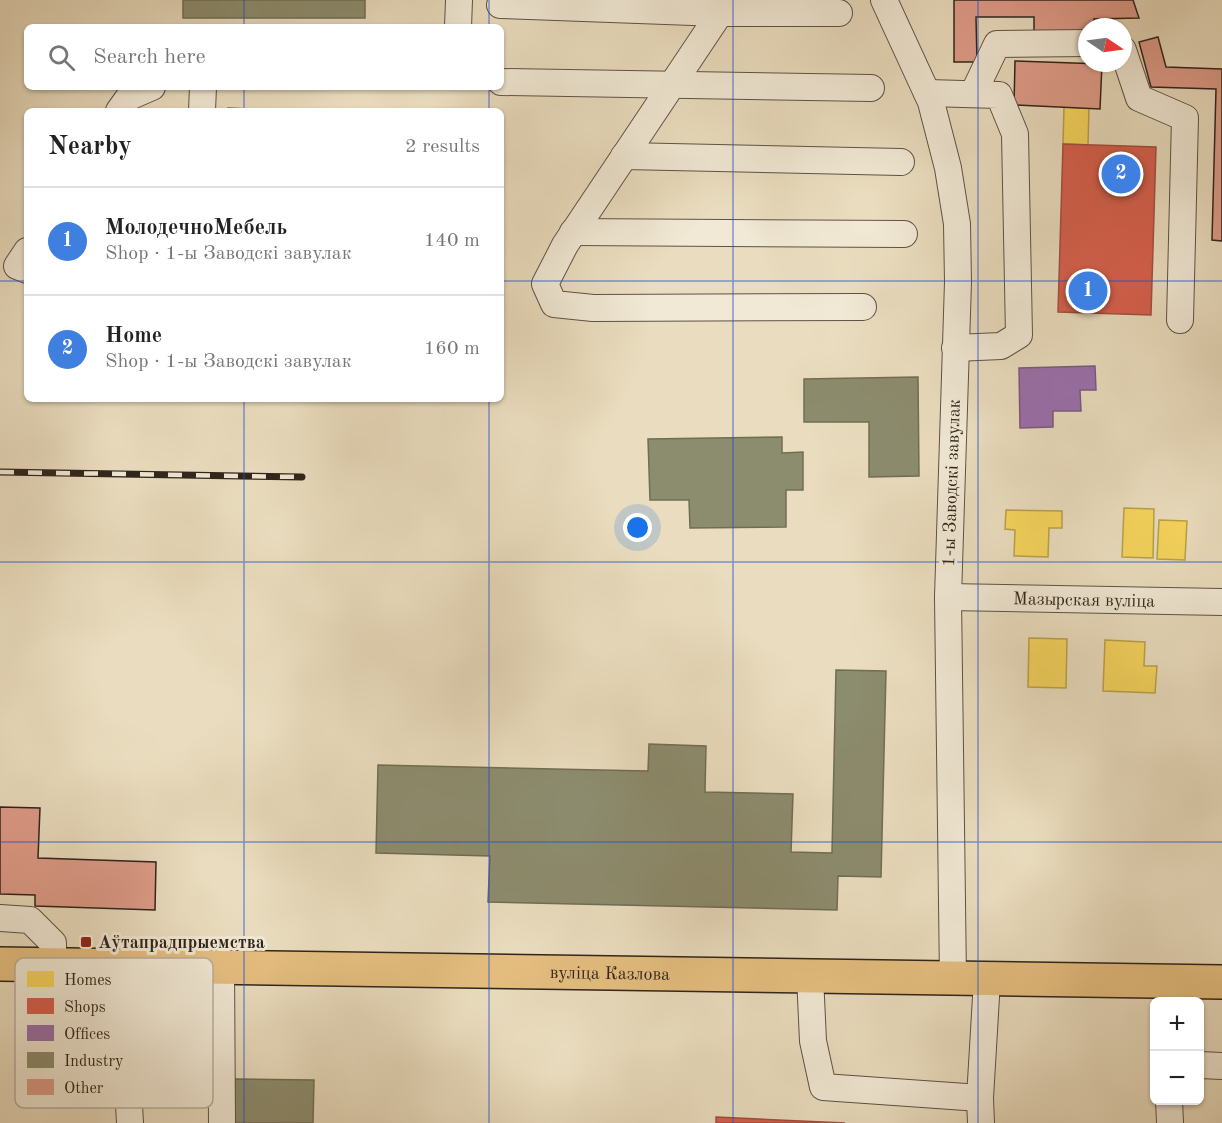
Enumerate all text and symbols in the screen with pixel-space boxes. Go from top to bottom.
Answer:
north arrow [1078,18,1132,72]
search box [24,24,504,90]
icon: search [45,41,78,74]
text: Search here [93,46,206,68]
text: Nearby [48,134,132,160]
text: 2 results [405,137,480,157]
pin: 2 [1102,152,1140,196]
text: МолодечноМебель [105,217,287,239]
text: 1 [62,231,73,251]
text: 140 m [424,231,480,251]
text: Shop · 1-ы Заводскі завулак [105,244,352,264]
pin: 1 [1068,268,1108,314]
text: Home [105,325,162,347]
text: 2 [62,339,73,359]
text: 160 m [424,339,480,359]
text: Shop · 1-ы Заводскі завулак [105,352,352,372]
street label: 1-ы Заводскі завулак [940,399,964,567]
your location [623,513,652,542]
street label: Мазырская вуліца [1013,590,1155,611]
place label: Аўтапрадпрыемства [98,934,265,952]
marker: Аўтапрадпрыемства [79,935,93,949]
legend [15,958,213,1108]
street label: вуліца Казлова [550,964,670,984]
text: Homes [64,973,112,989]
map controls [1150,997,1204,1105]
button: + [1150,997,1204,1051]
text: Shops [64,1000,106,1016]
text: Offices [64,1027,110,1043]
button: − [1150,1051,1204,1105]
text: Industry [64,1054,124,1070]
text: Other [64,1081,104,1097]

